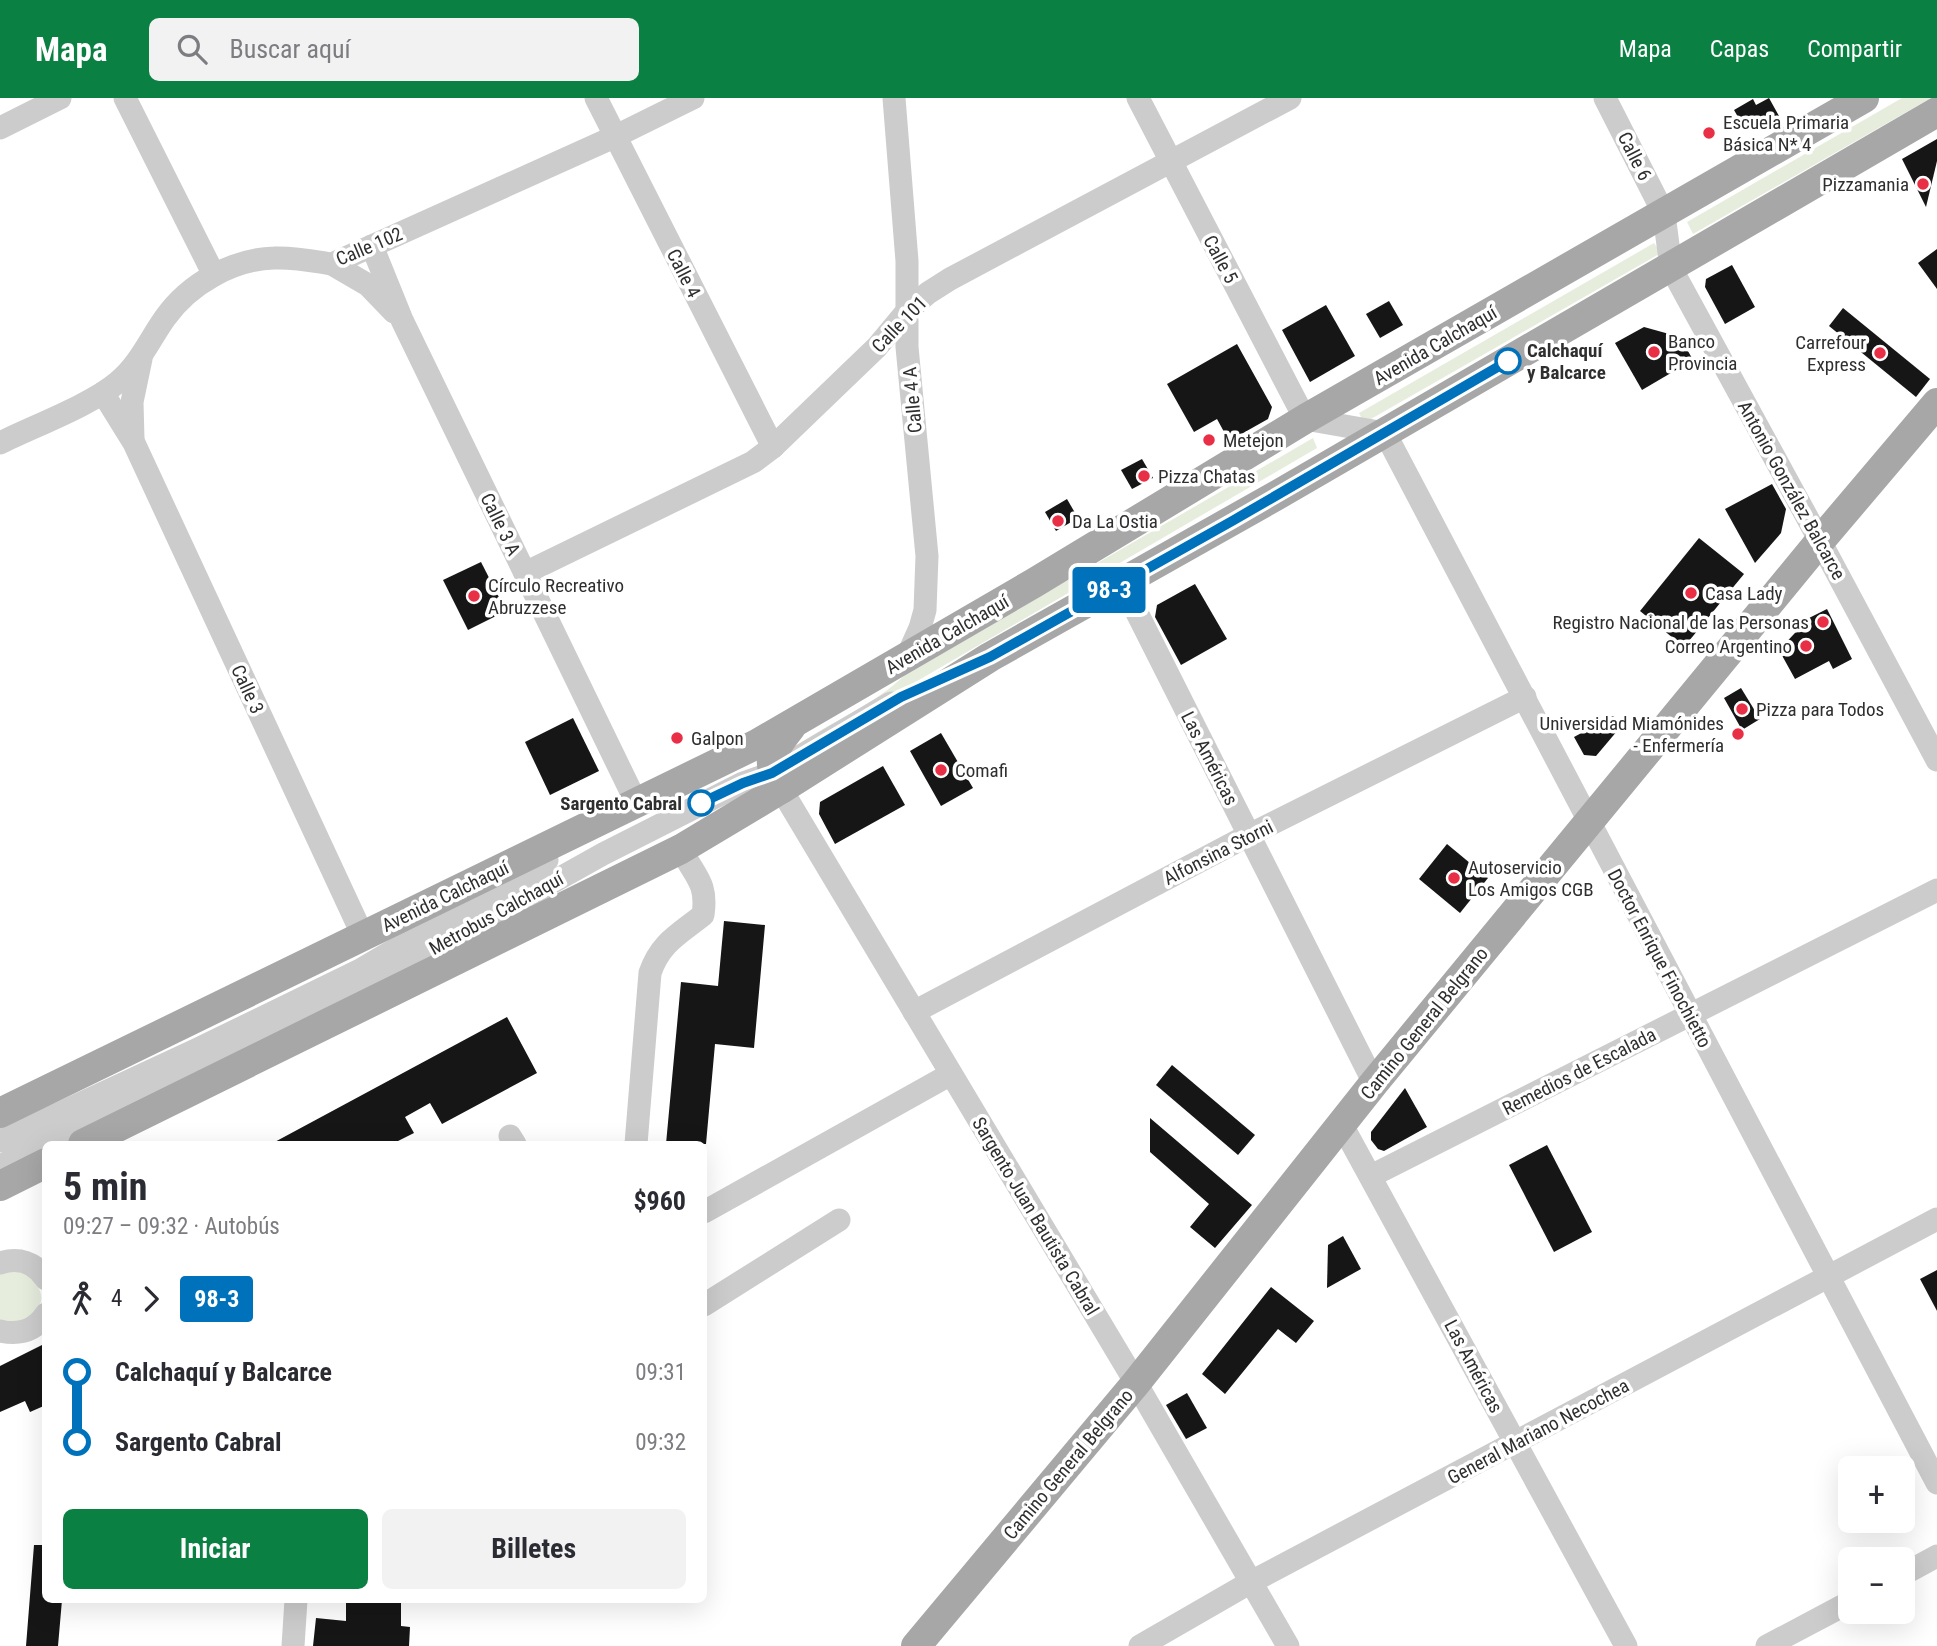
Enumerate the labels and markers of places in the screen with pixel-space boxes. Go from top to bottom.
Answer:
place label: Escuela Primaria Básica N* 4 [1723,111,1849,156]
marker: Escuela Primaria Básica N* 4 [1701,125,1717,141]
place label: Pizzamania [1822,173,1909,196]
marker: Pizzamania [1915,176,1931,192]
place label: Banco Provincia [1668,330,1737,375]
place label: Carrefour Express [1795,331,1866,376]
place label: Calchaquí y Balcarce [1527,339,1606,384]
marker: Banco Provincia [1646,344,1662,360]
marker: Carrefour Express [1872,345,1888,361]
marker: Calchaquí y Balcarce [1495,348,1521,374]
place label: Metejon [1223,429,1284,452]
marker: Metejon [1201,432,1217,448]
place label: Pizza Chatas [1158,465,1255,488]
marker: Pizza Chatas [1136,468,1152,484]
place label: Da La Ostia [1072,510,1158,533]
marker: Da La Ostia [1050,513,1066,529]
place label: Círculo Recreativo Abruzzese [488,574,624,619]
place label: Casa Lady [1705,582,1783,605]
marker: Casa Lady [1683,585,1699,601]
marker: Círculo Recreativo Abruzzese [466,588,482,604]
place label: Registro Nacional de las Personas [1552,611,1809,634]
marker: Registro Nacional de las Personas [1815,614,1831,630]
place label: Correo Argentino [1665,635,1792,658]
marker: Correo Argentino [1798,638,1814,654]
place label: Pizza para Todos [1756,698,1884,721]
marker: Pizza para Todos [1734,701,1750,717]
place label: Universidad Miamónides - Enfermería [1540,712,1724,757]
marker: Universidad Miamónides - Enfermería [1730,726,1746,742]
place label: Galpon [691,727,744,750]
marker: Galpon [669,730,685,746]
place label: Comafi [955,759,1008,782]
marker: Comafi [933,762,949,778]
marker: Sargento Cabral [688,790,714,816]
place label: Sargento Cabral [560,792,682,815]
place label: Autoservicio Los Amigos CGB [1468,856,1594,901]
marker: Autoservicio Los Amigos CGB [1446,870,1462,886]

